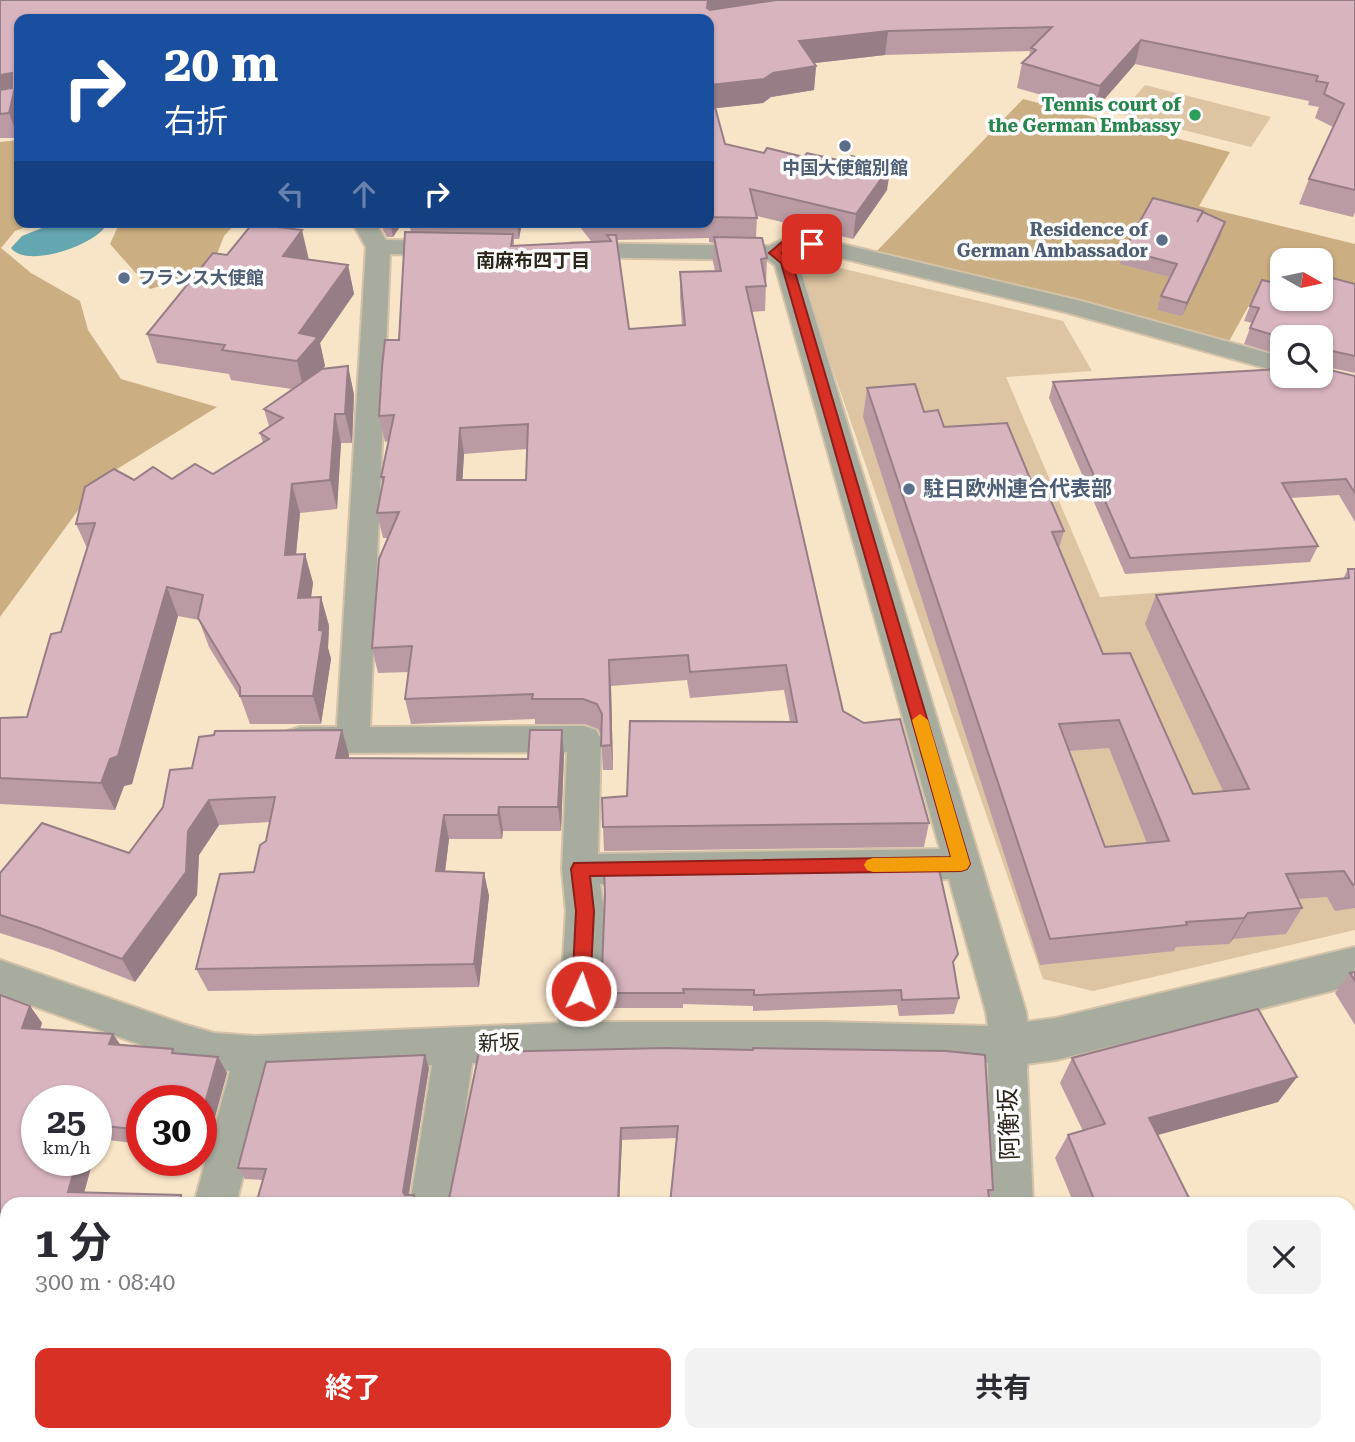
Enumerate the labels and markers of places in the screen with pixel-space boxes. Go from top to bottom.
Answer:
place label: Tennis court of the German Embassy [988,94,1182,136]
marker: Tennis court of the German Embassy [1187,107,1203,123]
marker: 中国大使館別館 [837,138,853,154]
place label: 中国大使館別館 [782,157,908,178]
pin [782,214,842,274]
place label: Residence of German Ambassador [957,219,1149,261]
marker: Residence of German Ambassador [1154,232,1170,248]
place label: フランス大使館 [138,267,264,288]
marker: フランス大使館 [116,270,132,286]
place label: 駐日欧州連合代表部 [923,477,1112,501]
marker: 駐日欧州連合代表部 [901,481,917,497]

